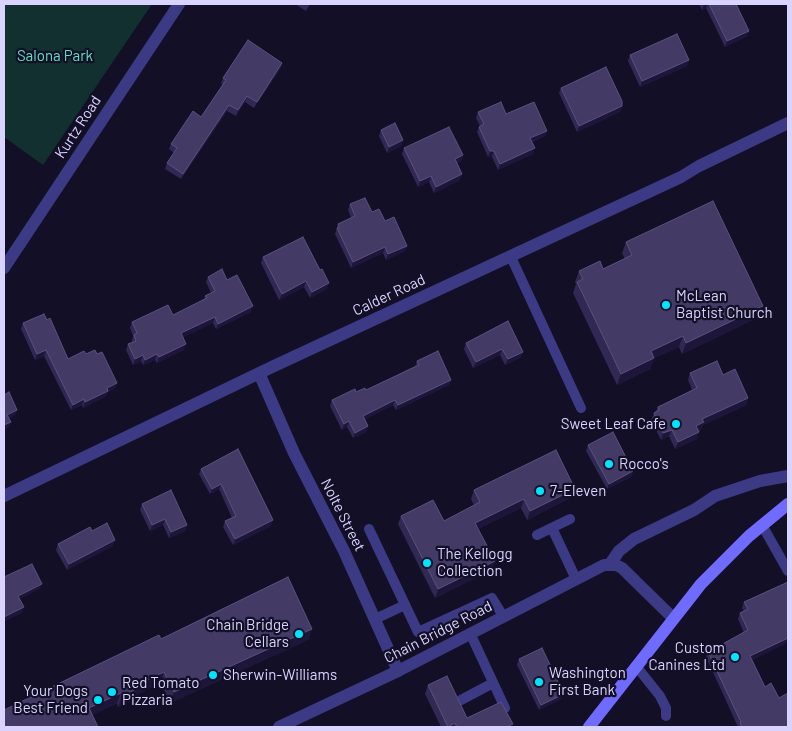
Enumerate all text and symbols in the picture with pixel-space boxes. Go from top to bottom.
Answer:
park label: Salona Park [17,47,93,65]
street label: Kurtz Road [51,92,105,162]
street label: Calder Road [350,270,428,320]
place label: McLean Baptist Church [676,287,773,322]
marker: McLean Baptist Church [660,299,672,311]
place label: Sweet Leaf Cafe [561,415,666,433]
marker: Sweet Leaf Cafe [670,418,682,430]
place label: Rocco's [619,455,669,473]
marker: Rocco's [603,458,615,470]
street label: Nolte Street [317,476,369,554]
place label: 7-Eleven [550,482,606,500]
marker: 7-Eleven [534,485,546,497]
place label: The Kellogg Collection [437,545,513,580]
marker: The Kellogg Collection [421,557,433,569]
street label: Chain Bridge Road [381,597,495,667]
place label: Chain Bridge Cellars [206,616,289,651]
marker: Chain Bridge Cellars [293,628,305,640]
place label: Custom Canines Ltd [649,639,725,674]
marker: Custom Canines Ltd [729,651,741,663]
place label: Washington First Bank [549,664,626,699]
place label: Sherwin-Williams [223,666,337,684]
marker: Sherwin-Williams [207,669,219,681]
place label: Red Tomato Pizzaria [122,674,199,709]
marker: Washington First Bank [533,676,545,688]
place label: Your Dogs Best Friend [13,682,88,717]
marker: Red Tomato Pizzaria [106,686,118,698]
marker: Your Dogs Best Friend [92,694,104,706]

